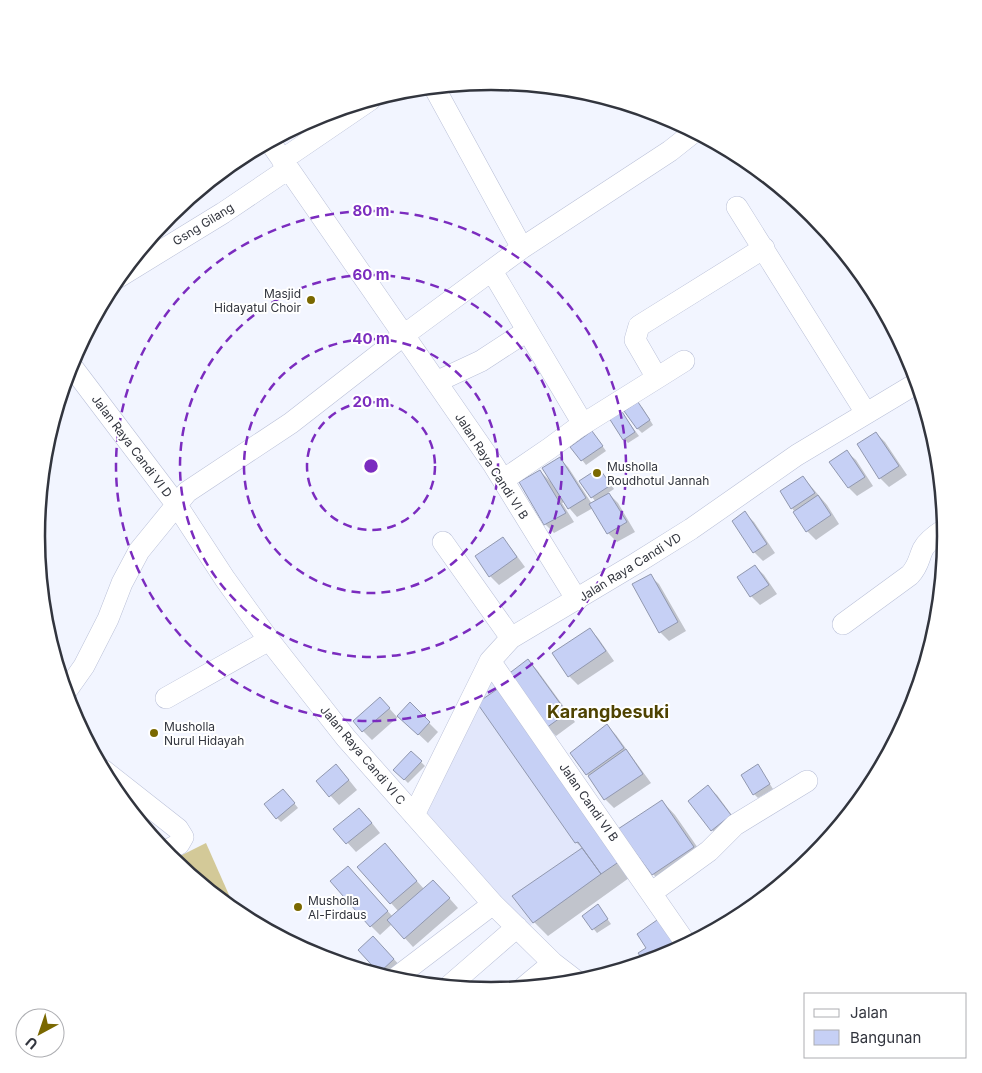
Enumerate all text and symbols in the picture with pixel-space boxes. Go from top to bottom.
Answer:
street label: Gsng Gilang [170,199,236,249]
text: 80 m [352,201,390,220]
text: 60 m [352,265,390,284]
place label: Masjid Hidayatul Choir [214,286,301,315]
marker: Masjid Hidayatul Choir [305,294,317,306]
text: 40 m [352,329,390,348]
street label: Jalan Raya Candi VI D [89,392,175,500]
text: 20 m [353,392,389,411]
street label: Jalan Raya Candi VI B [452,410,532,522]
centre of rings [362,457,380,475]
place label: Musholla Roudhotul Jannah [607,459,709,488]
marker: Musholla Roudhotul Jannah [591,467,603,479]
street label: Jalan Raya Candi VD [576,529,684,605]
district label: Karangbesuki [547,701,669,722]
street label: Jalan Raya Candi VI C [317,702,409,808]
place label: Musholla Nurul Hidayah [164,719,244,748]
marker: Musholla Nurul Hidayah [148,727,160,739]
street label: Jalan Candi VI B [556,760,622,844]
place label: Musholla Al-Firdaus [308,893,367,922]
marker: Musholla Al-Firdaus [292,901,304,913]
legend [804,993,967,1058]
text: Jalan [850,1003,888,1022]
north arrow [15,1008,65,1058]
text: Bangunan [850,1028,921,1047]
text: U [22,1034,41,1053]

